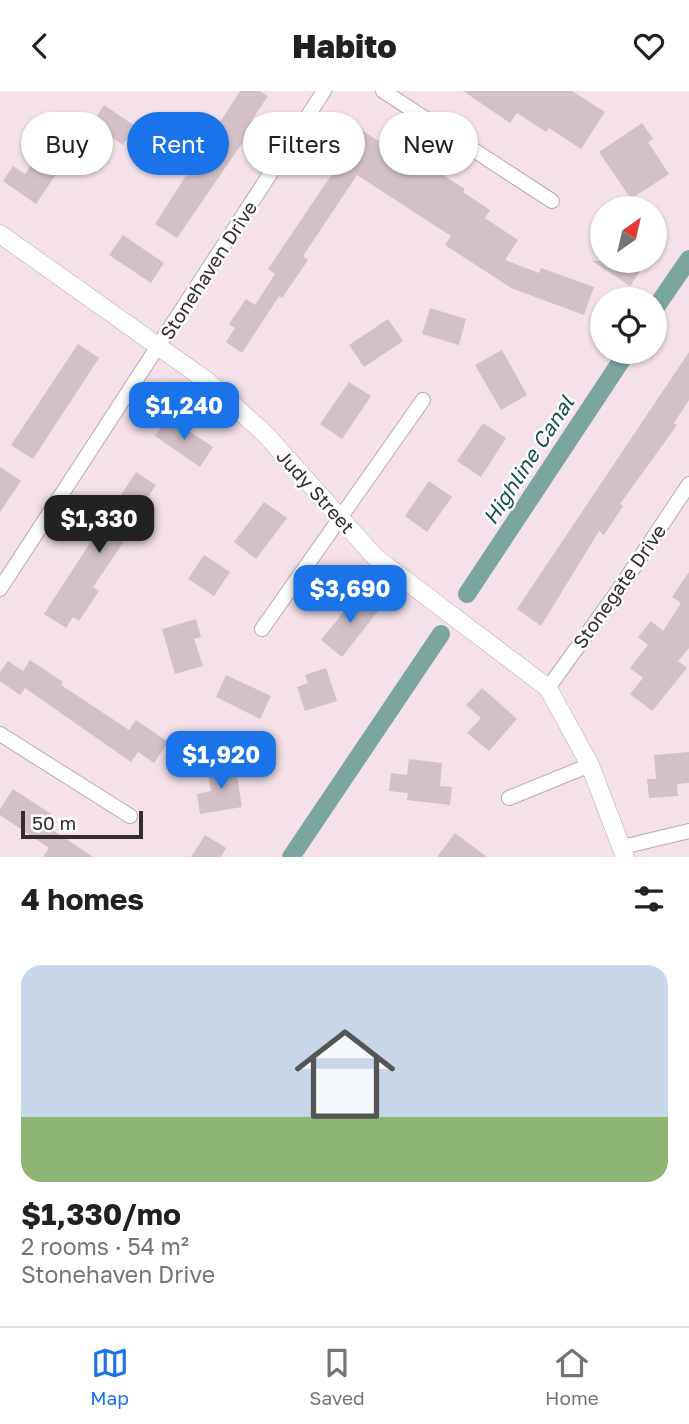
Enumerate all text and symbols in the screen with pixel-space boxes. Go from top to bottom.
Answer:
icon: back [21,27,59,65]
text: Habito [292,27,397,65]
icon: heart [630,27,668,65]
chip: Buy [21,112,113,175]
chip: Rent [127,112,229,175]
chip: Filters [243,112,365,175]
chip: New [379,112,478,175]
north arrow [590,196,667,273]
map controls [590,196,667,364]
street label: Stonehaven Drive [155,197,261,343]
button: locate [590,287,667,364]
pin: $1,240 [127,383,241,442]
water label: Highline Canal [477,390,580,529]
text: $1,240 [145,391,223,419]
street label: Judy Street [272,444,360,538]
pin: $1,330 [42,496,156,555]
text: $1,330 [60,504,138,532]
street label: Stonegate Drive [568,520,670,652]
pin: $3,690 [293,566,407,625]
text: $3,690 [310,574,390,602]
pin: $1,920 [164,731,278,791]
text: $1,920 [182,740,260,768]
scale bar [21,808,144,840]
text: 50 m [32,811,76,834]
icon: filters [630,880,668,918]
text: 4 homes [21,881,144,917]
icon: home [282,1011,408,1137]
text: $1,330/mo [21,1196,181,1232]
text: 2 rooms · 54 m² [21,1232,189,1260]
text: Stonehaven Drive [21,1260,215,1288]
tab: Map [90,1344,129,1409]
tab: Saved [309,1344,365,1409]
tab: Home [545,1344,599,1409]

